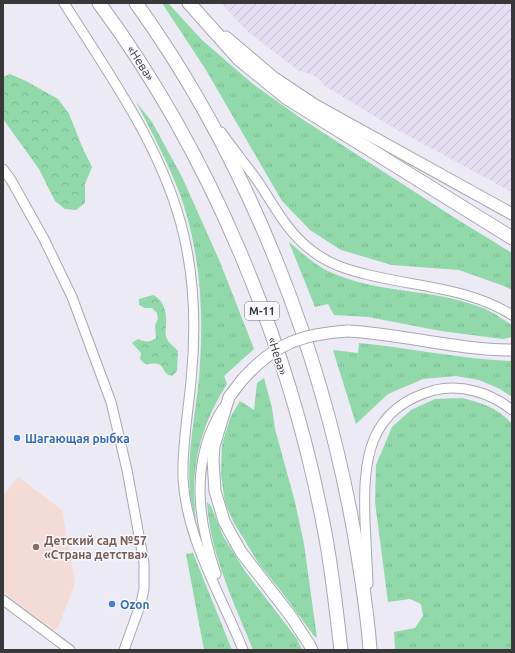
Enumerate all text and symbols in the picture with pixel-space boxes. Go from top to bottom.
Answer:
street label: «Нева» [125,43,157,83]
road number: М-11 [245,302,279,320]
street label: «Нева» [266,335,290,377]
place label: Шагающая рыбка [25,432,130,445]
marker: Шагающая рыбка [12,433,22,443]
place label: Детский сад №57 «Страна детства» [44,534,148,561]
marker: Детский сад №57 «Страна детства» [31,542,41,552]
place label: Ozon [120,598,149,611]
marker: Ozon [107,599,117,609]

